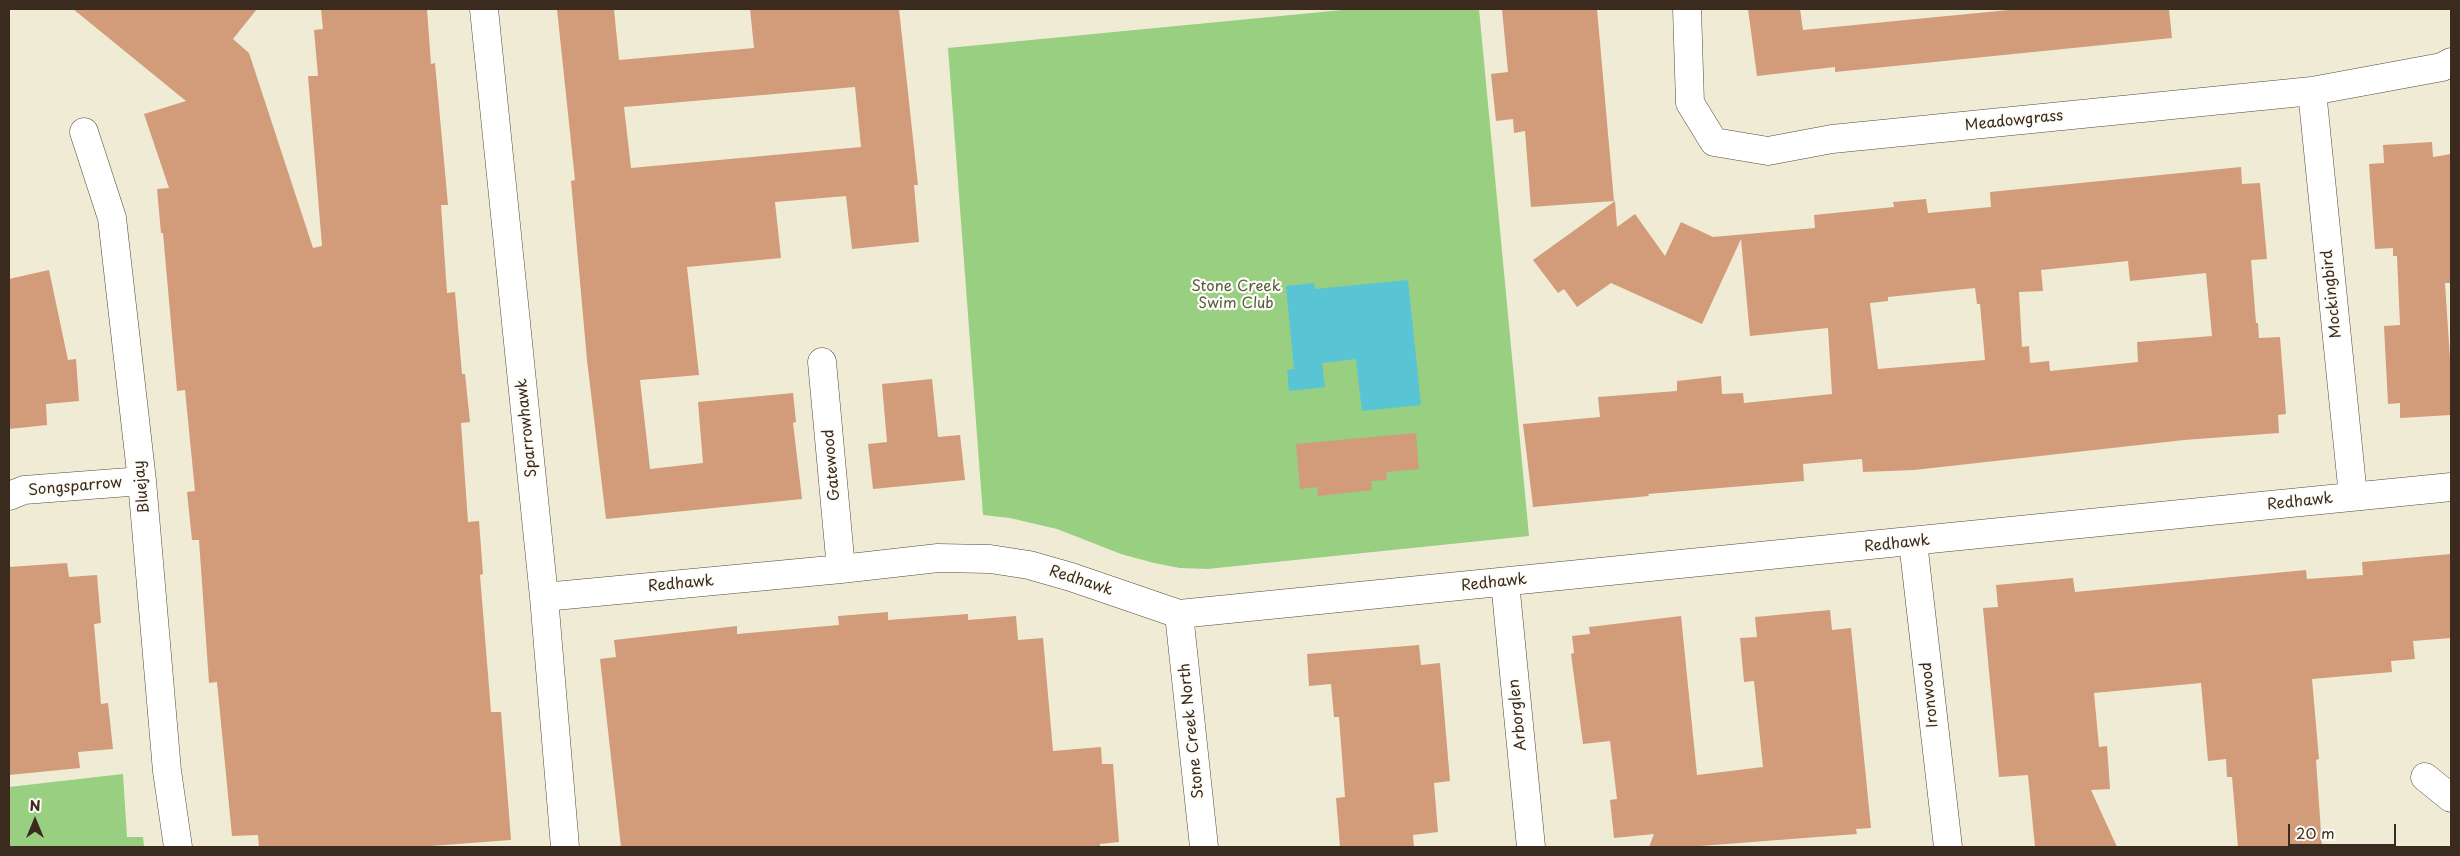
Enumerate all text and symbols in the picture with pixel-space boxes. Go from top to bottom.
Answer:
street label: Meadowgrass [1964,107,2064,135]
street label: Mockingbird [2318,249,2346,339]
park label: Stone Creek Swim Club [1191,278,1281,313]
street label: Sparrowhawk [513,378,541,478]
street label: Gatewood [820,428,844,502]
street label: Bluejay [130,459,154,515]
street label: Songsparrow [27,474,123,500]
street label: Redhawk [2266,490,2334,514]
street label: Redhawk [1863,532,1931,556]
street label: Redhawk [1047,562,1115,600]
street label: Redhawk [1460,571,1528,595]
street label: Redhawk [647,572,715,596]
street label: Ironwood [1918,661,1942,729]
street label: Stone Creek North [1176,662,1208,800]
street label: Arborglen [1505,678,1531,752]
text: N [29,795,41,816]
north arrow [10,796,60,846]
scale bar [2290,814,2398,846]
text: 20 m [2296,821,2335,844]

